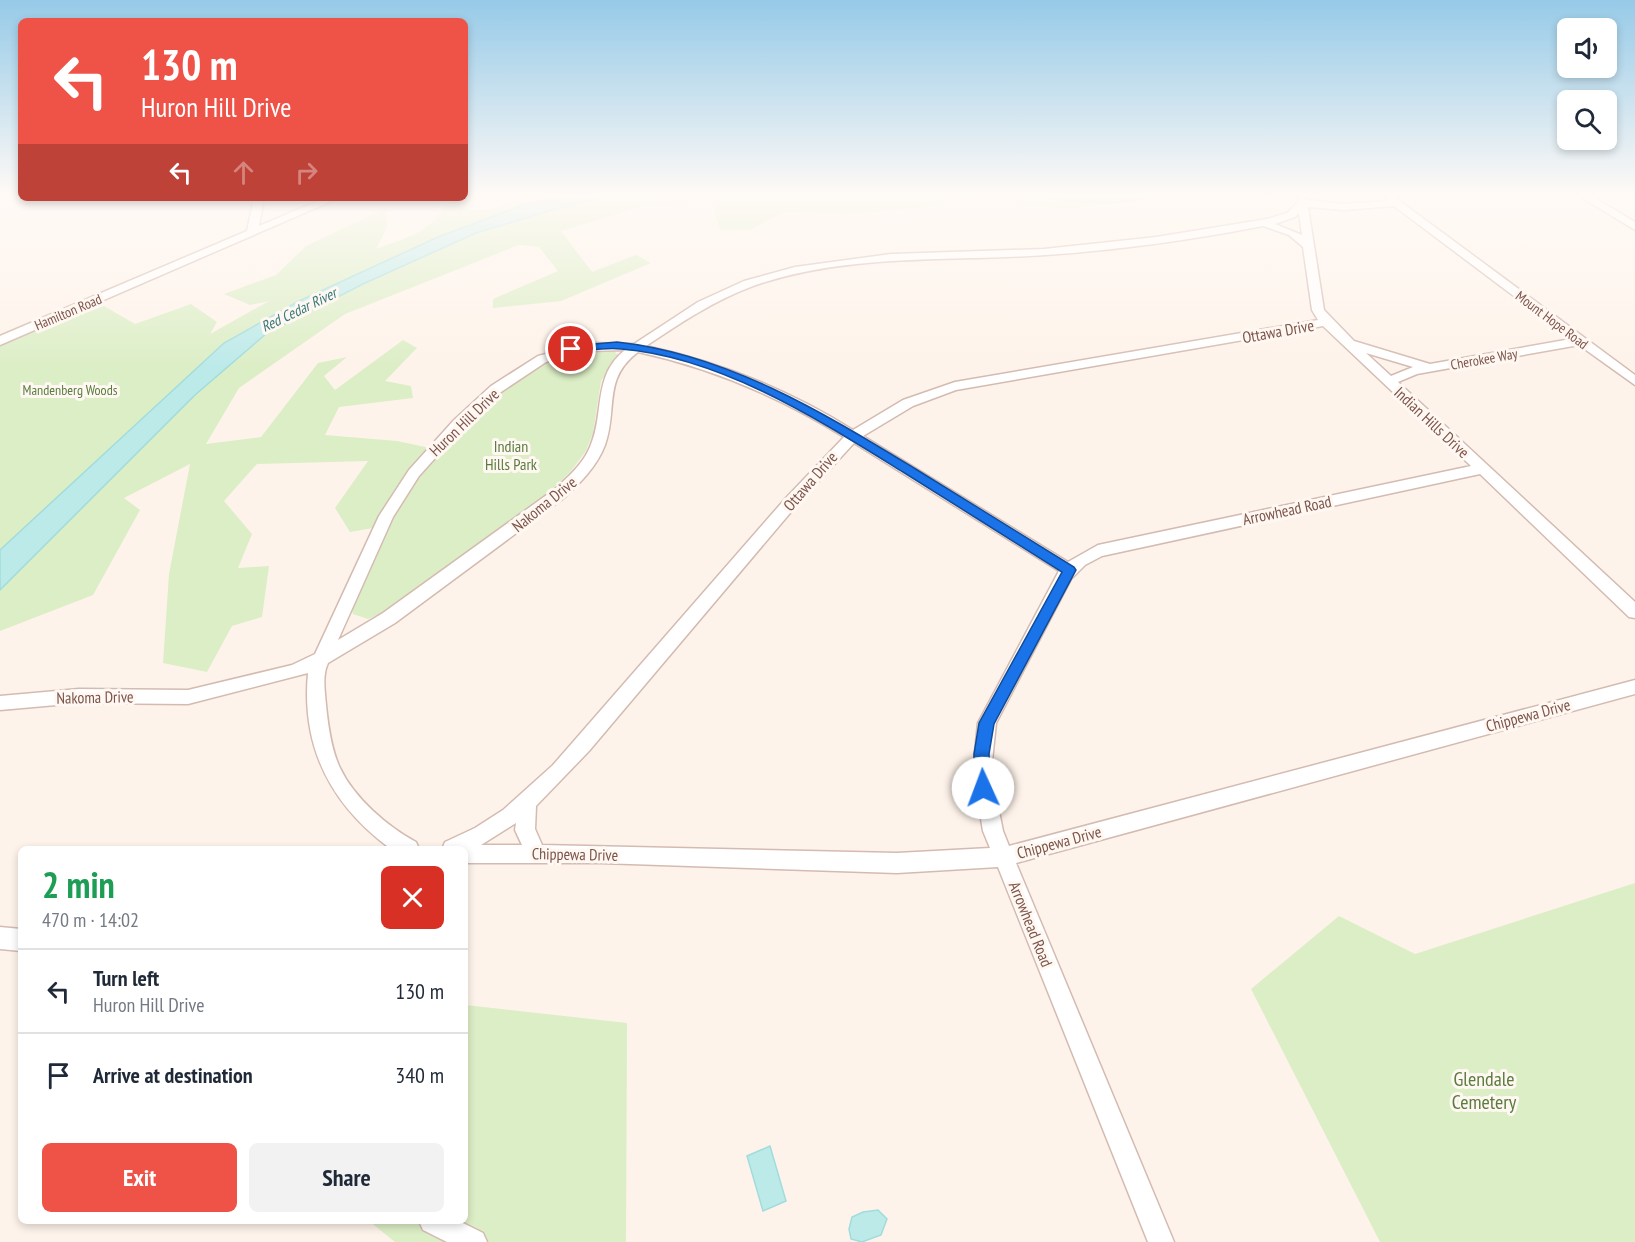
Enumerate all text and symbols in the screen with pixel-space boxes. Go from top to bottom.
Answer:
map controls [1557,18,1617,150]
button: sound [1557,18,1617,78]
text: 130 m [141,37,238,92]
icon: left [42,42,120,120]
text: Huron Hill Drive [141,90,292,124]
button: search [1557,90,1617,150]
icon: left [164,156,197,189]
icon: ahead [227,156,260,189]
icon: right [290,156,323,189]
water label: Red Cedar River [258,282,341,336]
street label: Mount Hope Road [1512,287,1592,353]
street label: Hamilton Road [32,290,104,334]
street label: Ottawa Drive [1241,315,1315,347]
pin [545,323,596,374]
icon: arrive [554,332,587,365]
street label: Cherokee Way [1449,344,1520,374]
park label: Mandenberg Woods [23,381,118,399]
street label: Indian Hills Drive [1390,382,1474,462]
street label: Huron Hill Drive [425,384,503,460]
park label: Indian Hills Park [485,436,538,474]
street label: Ottawa Drive [779,447,841,515]
street label: Nakoma Drive [508,472,580,536]
street label: Arrowhead Road [1241,491,1333,529]
street label: Nakoma Drive [56,686,134,708]
street label: Chippewa Drive [1484,694,1572,736]
position arrow [951,756,1015,820]
street label: Chippewa Drive [1015,821,1103,863]
street label: Chippewa Drive [532,843,618,865]
text: 2 min [42,861,115,908]
button: close [381,866,444,929]
street label: Arrowhead Road [1005,878,1057,970]
text: 470 m · 14:02 [42,907,139,933]
text: Turn left [93,964,159,992]
icon: left [42,975,75,1008]
text: 130 m [395,977,444,1005]
text: Huron Hill Drive [93,992,205,1018]
icon: arrive [42,1059,75,1092]
text: Arrive at destination [93,1061,253,1089]
text: 340 m [395,1061,444,1089]
park label: Glendale Cemetery [1452,1066,1517,1115]
button: Exit [42,1143,237,1212]
button: Share [249,1143,444,1212]

